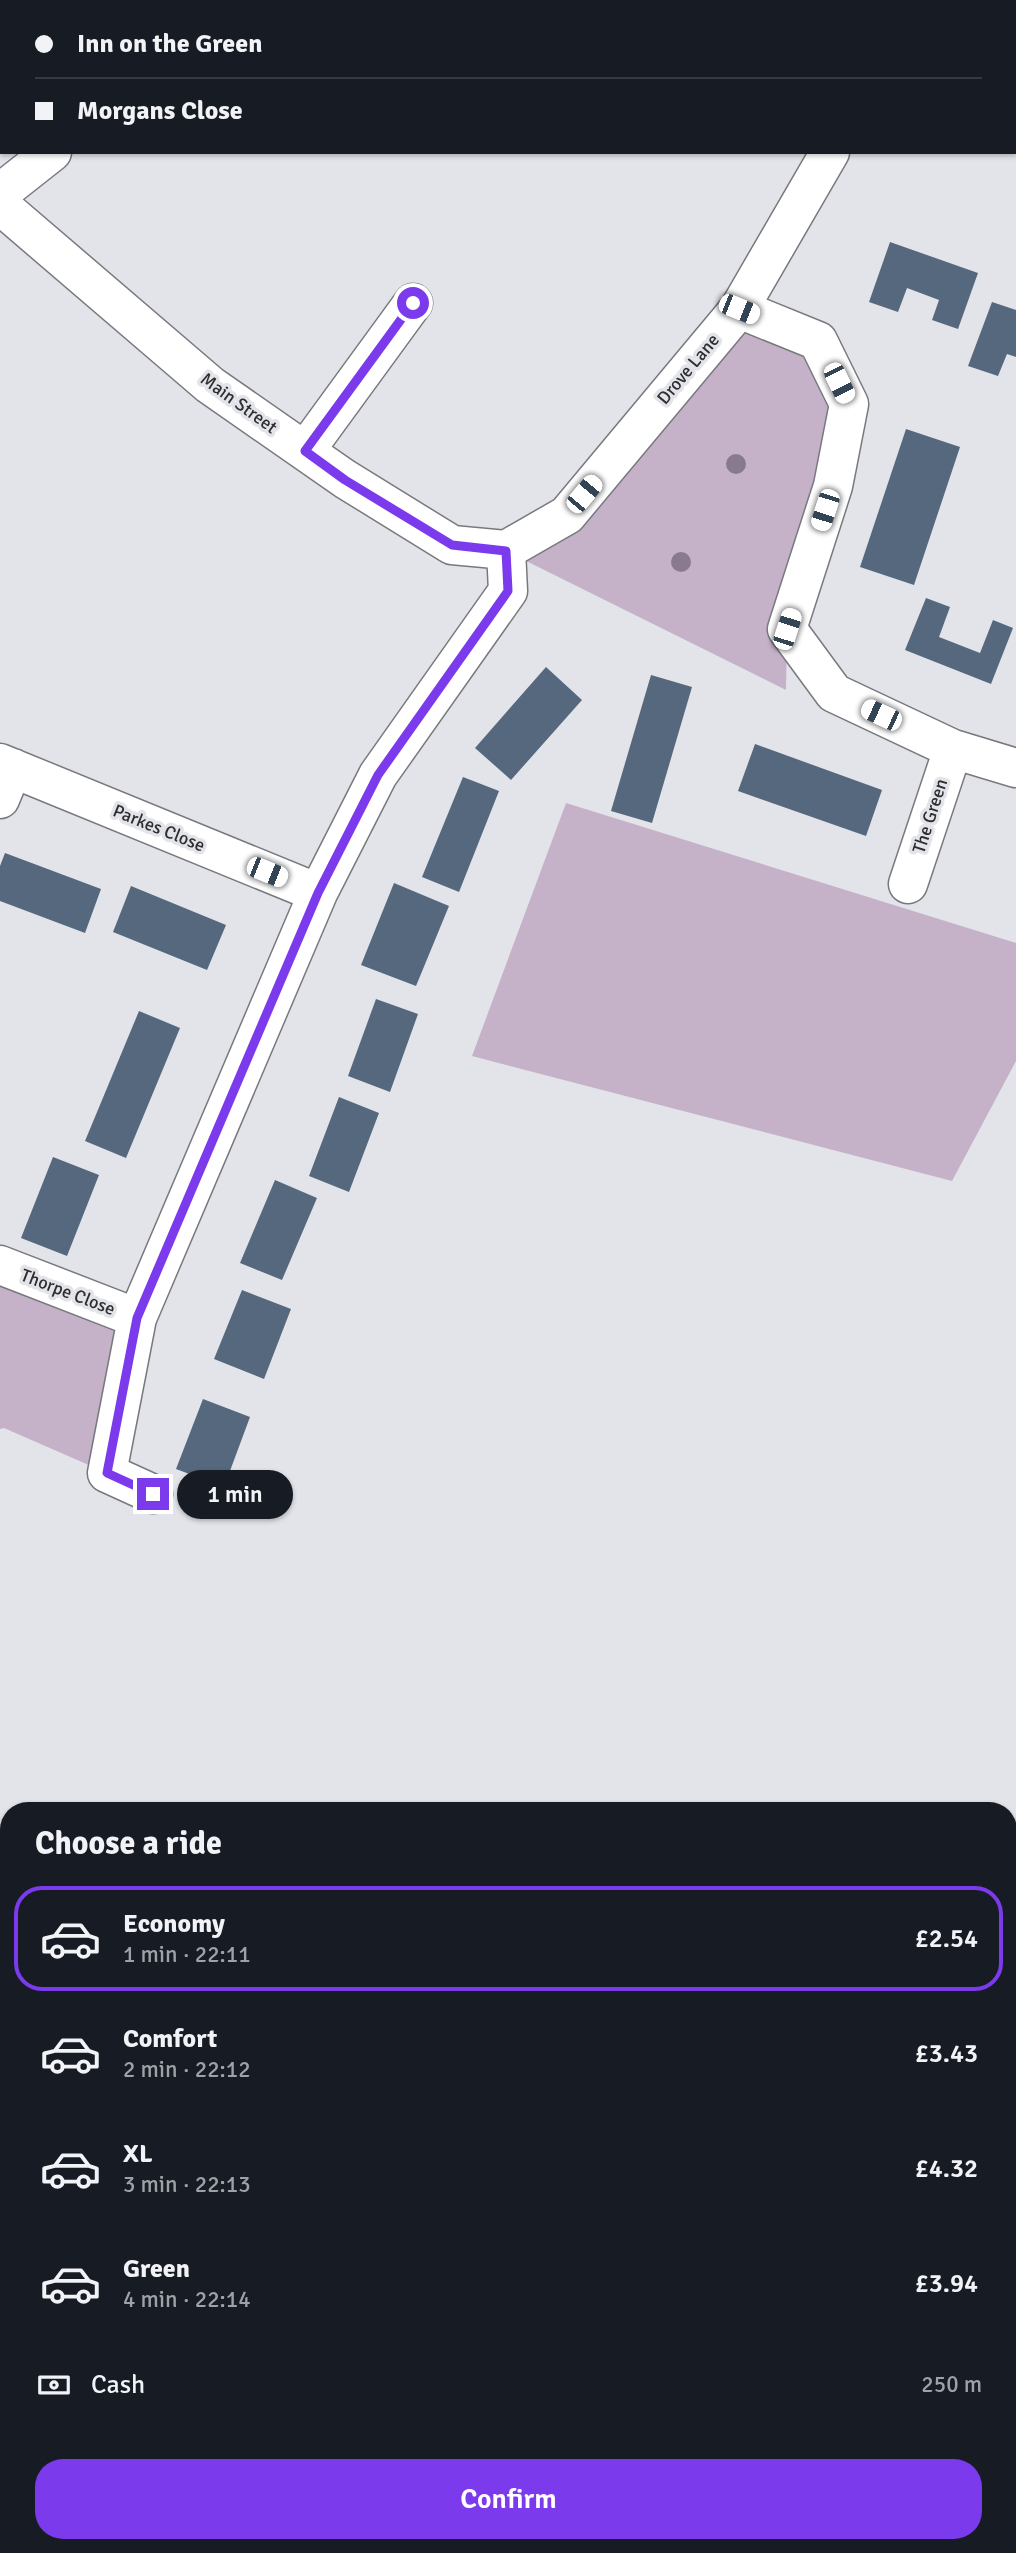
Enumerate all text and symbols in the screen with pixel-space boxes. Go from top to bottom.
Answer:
text: Inn on the Green [77,28,262,60]
text: Morgans Close [77,95,243,127]
route start [397,287,429,319]
car [716,291,763,327]
street label: Drove Lane [652,329,724,409]
car [821,360,858,406]
street label: Main Street [196,368,282,438]
car [563,471,606,517]
car [809,487,842,533]
car [771,606,804,652]
car [858,697,905,733]
street label: The Green [908,776,952,856]
street label: Parkes Close [110,800,208,856]
car [244,854,291,890]
street label: Thorpe Close [18,1264,118,1320]
callout: 1 min [178,1470,293,1518]
route end [137,1478,169,1510]
text: 1 min [207,1480,263,1509]
text: Choose a ride [35,1824,222,1863]
icon: car [39,1907,102,1970]
text: Economy [123,1908,225,1940]
text: £2.54 [915,1923,978,1955]
text: 1 min · 22:11 [123,1940,251,1969]
icon: car [39,2022,102,2085]
text: Comfort [123,2023,217,2055]
text: £3.43 [915,2038,978,2070]
text: 2 min · 22:12 [123,2055,251,2084]
icon: car [39,2137,102,2200]
text: XL [123,2138,153,2170]
text: £4.32 [915,2153,978,2185]
text: 3 min · 22:13 [123,2170,251,2199]
icon: car [39,2252,102,2315]
text: Green [123,2253,190,2285]
text: £3.94 [915,2268,978,2300]
text: 4 min · 22:14 [123,2285,251,2314]
icon: cash [35,2366,73,2404]
text: Cash [91,2369,145,2401]
text: 250 m [921,2370,982,2399]
button: Confirm [35,2459,982,2539]

